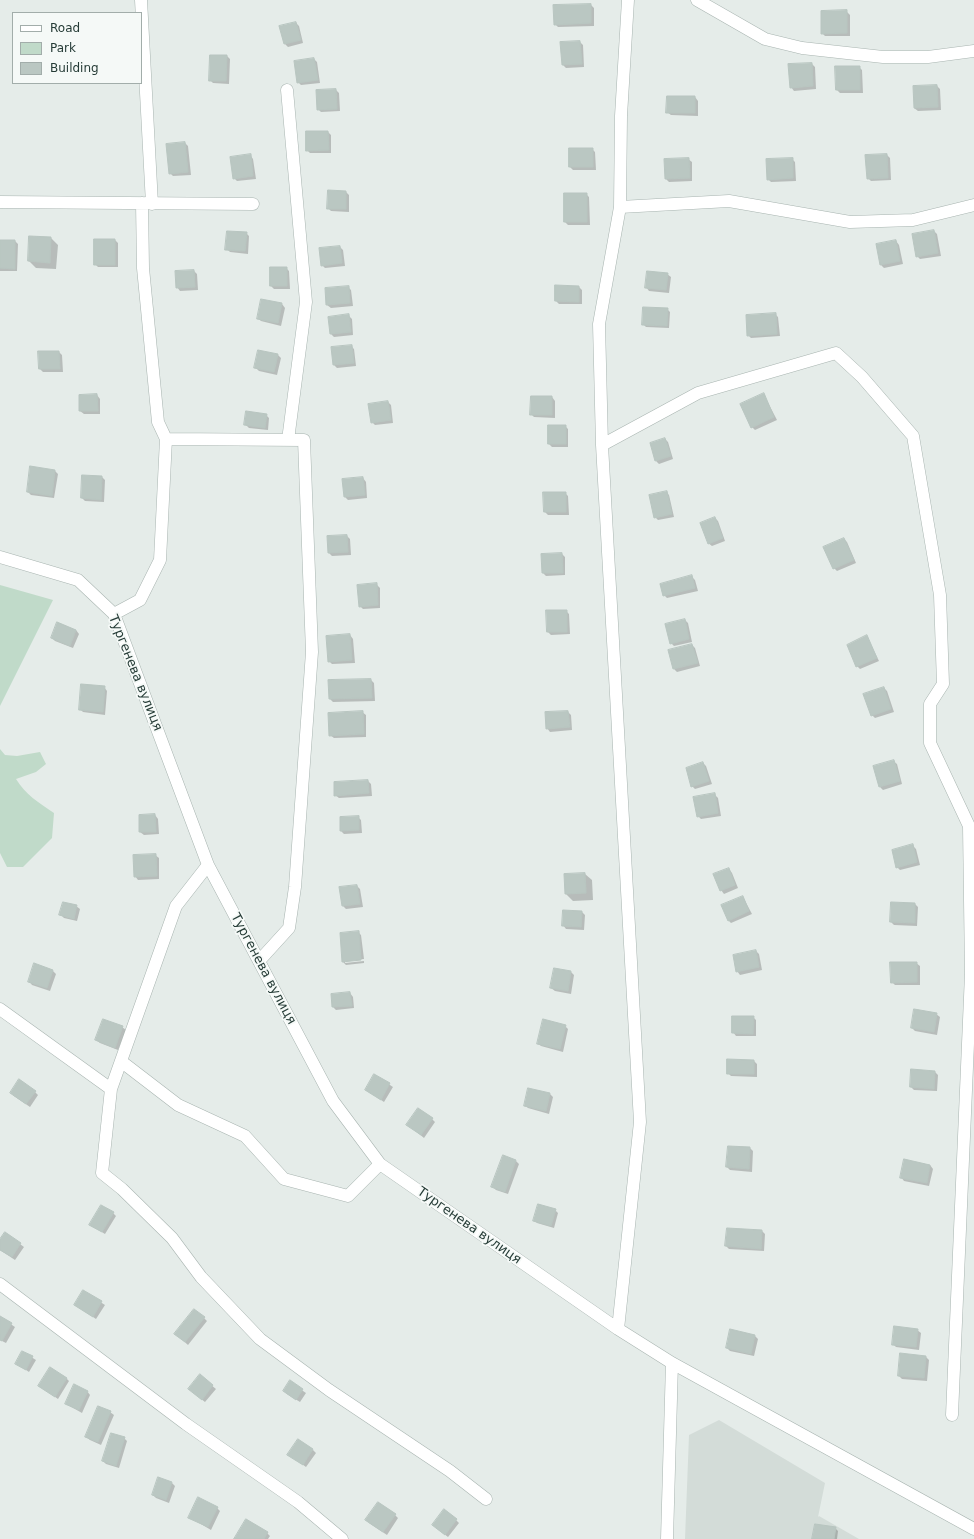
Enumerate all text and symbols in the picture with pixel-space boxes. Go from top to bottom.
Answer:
legend [12,12,142,84]
text: Road [50,21,80,35]
text: Park [50,41,76,55]
text: Building [50,61,99,75]
street label: Тургенева вулиця [105,613,165,733]
street label: Тургенева вулиця [227,911,299,1027]
street label: Тургенева вулиця [414,1184,524,1268]

